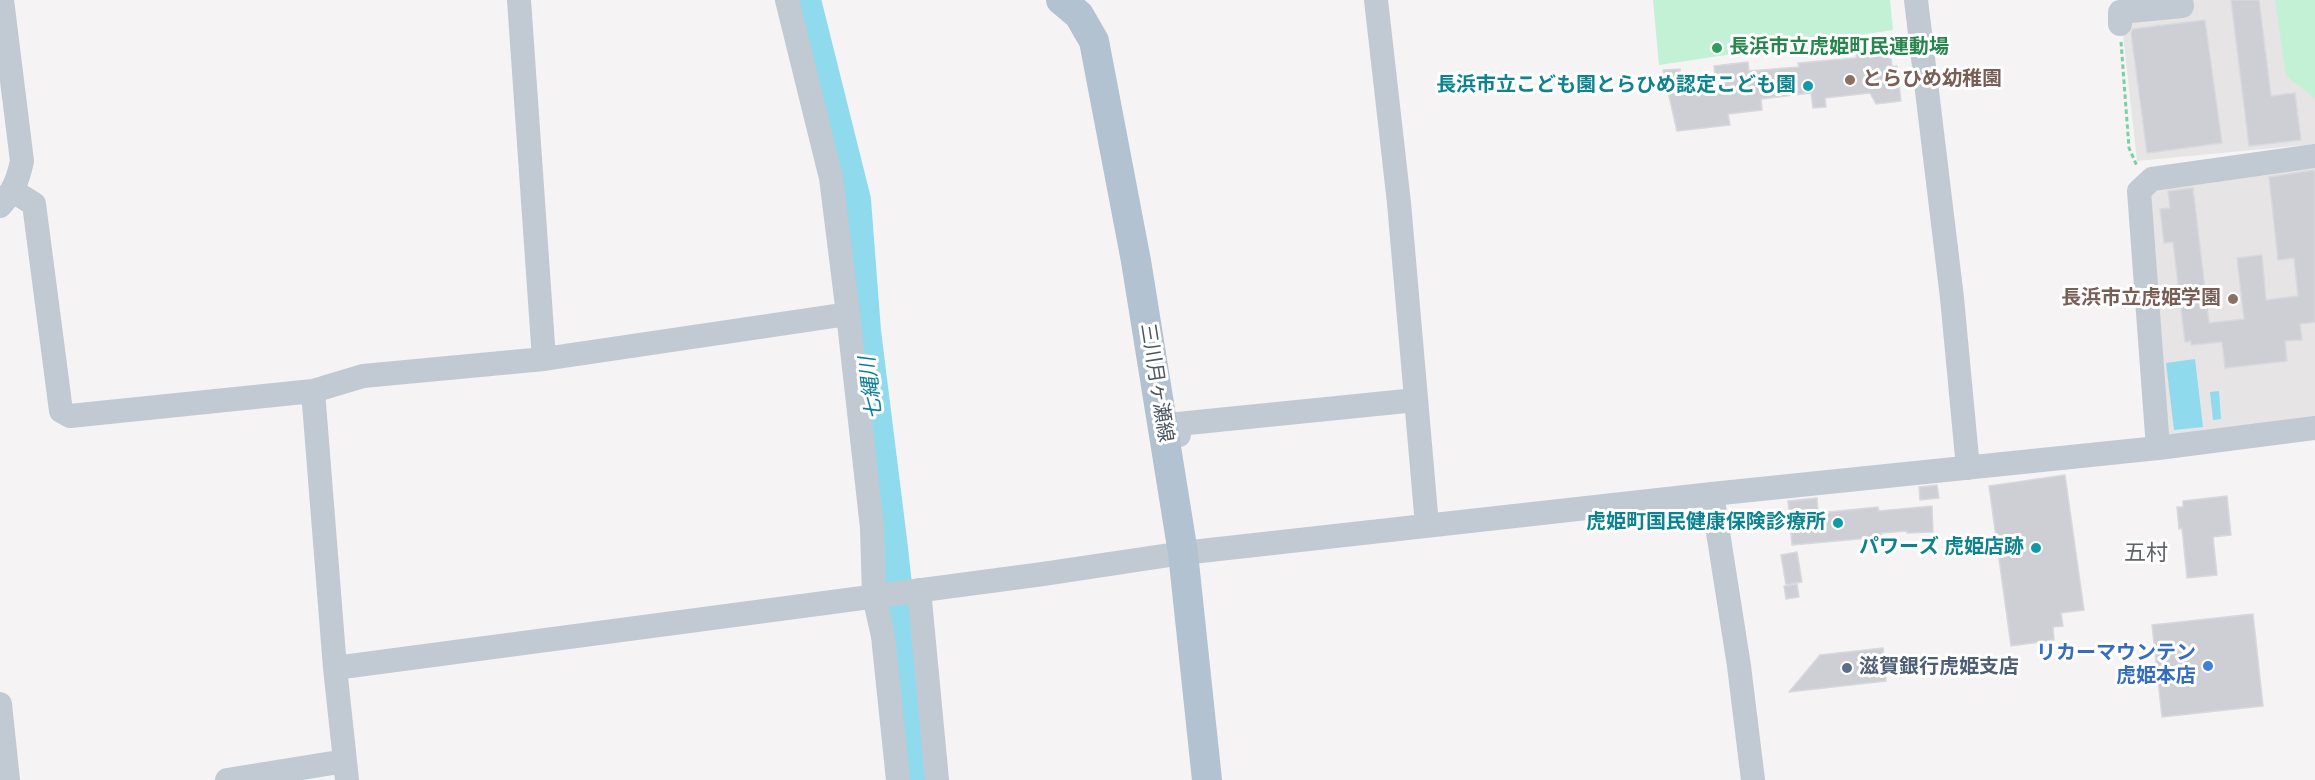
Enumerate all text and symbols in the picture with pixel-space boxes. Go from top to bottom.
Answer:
place label: 長浜市立虎姫町民運動場 [1729,36,1949,60]
marker: 長浜市立虎姫町民運動場 [1710,41,1724,55]
place label: とらひめ幼稚園 [1862,68,2002,92]
marker: とらひめ幼稚園 [1843,73,1857,87]
place label: 長浜市立こども園とらひめ認定こども園 [1436,74,1796,98]
marker: 長浜市立こども園とらひめ認定こども園 [1801,79,1815,93]
place label: 長浜市立虎姫学園 [2061,287,2221,311]
marker: 長浜市立虎姫学園 [2226,292,2240,306]
street label: 三川月ヶ瀬線 [1135,322,1177,444]
water label: 七縄川 [856,355,888,421]
place label: 虎姫町国民健康保険診療所 [1586,511,1826,535]
marker: 虎姫町国民健康保険診療所 [1831,516,1845,530]
place label: パワーズ 虎姫店跡 [1859,536,2024,560]
marker: パワーズ 虎姫店跡 [2029,541,2043,555]
district label: 五村 [2124,541,2168,567]
place label: リカーマウンテン 虎姫本店 [2036,642,2196,689]
place label: 滋賀銀行虎姫支店 [1859,656,2019,680]
marker: リカーマウンテン 虎姫本店 [2201,659,2215,673]
marker: 滋賀銀行虎姫支店 [1840,661,1854,675]

